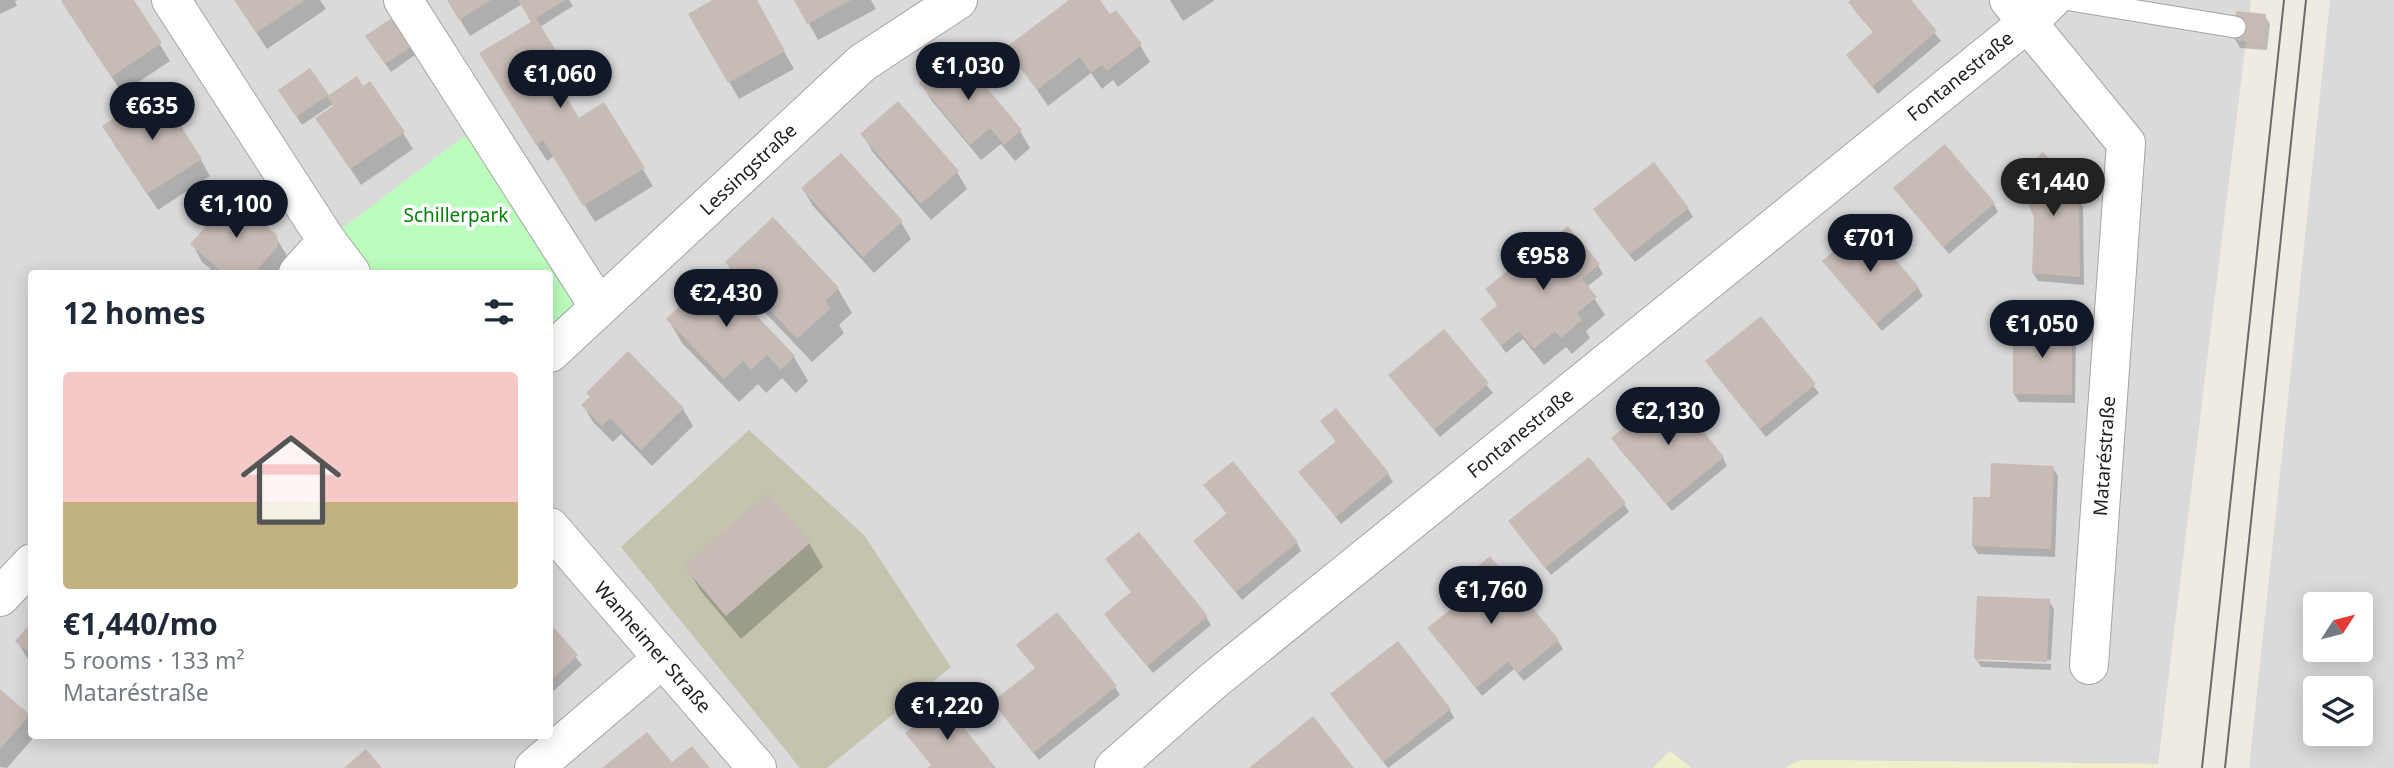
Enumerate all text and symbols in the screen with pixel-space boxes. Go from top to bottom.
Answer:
street label: Fontanestraße [1901,25,2019,127]
pin: €1,030 [911,42,1025,102]
text: €1,030 [932,49,1004,81]
pin: €1,060 [503,50,617,110]
text: €1,060 [524,57,596,89]
pin: €635 [111,82,193,142]
text: €635 [126,89,178,121]
street label: Lessingstraße [694,117,802,221]
pin: €1,440 [1996,158,2110,218]
text: €1,440 [2017,165,2089,197]
pin: €1,100 [179,180,293,240]
text: €1,100 [200,187,272,219]
park label: Schillerpark [404,202,508,228]
pin: €701 [1829,215,1911,274]
text: €701 [1844,221,1896,253]
pin: €958 [1502,232,1584,292]
text: €958 [1517,239,1569,271]
pin: €2,430 [669,270,783,329]
text: €2,430 [690,276,762,308]
text: 12 homes [63,292,206,333]
icon: filters [480,293,518,331]
pin: €1,050 [1985,300,2099,360]
text: €1,050 [2006,307,2078,339]
street label: Fontanestraße [1461,382,1579,484]
pin: €2,130 [1611,388,1725,447]
text: €2,130 [1632,394,1704,426]
street label: Mataréstraße [2087,395,2121,517]
icon: home [228,417,354,543]
pin: €1,760 [1434,566,1548,626]
text: €1,760 [1455,573,1527,605]
street label: Wanheimer Straße [589,576,717,718]
north arrow [2303,592,2373,662]
map controls [2303,592,2373,746]
text: €1,440/mo [63,603,218,644]
text: 5 rooms · 133 m² [63,644,245,676]
text: Mataréstraße [63,676,209,708]
button: layers [2303,676,2373,746]
pin: €1,220 [890,682,1004,742]
text: €1,220 [911,689,983,721]

